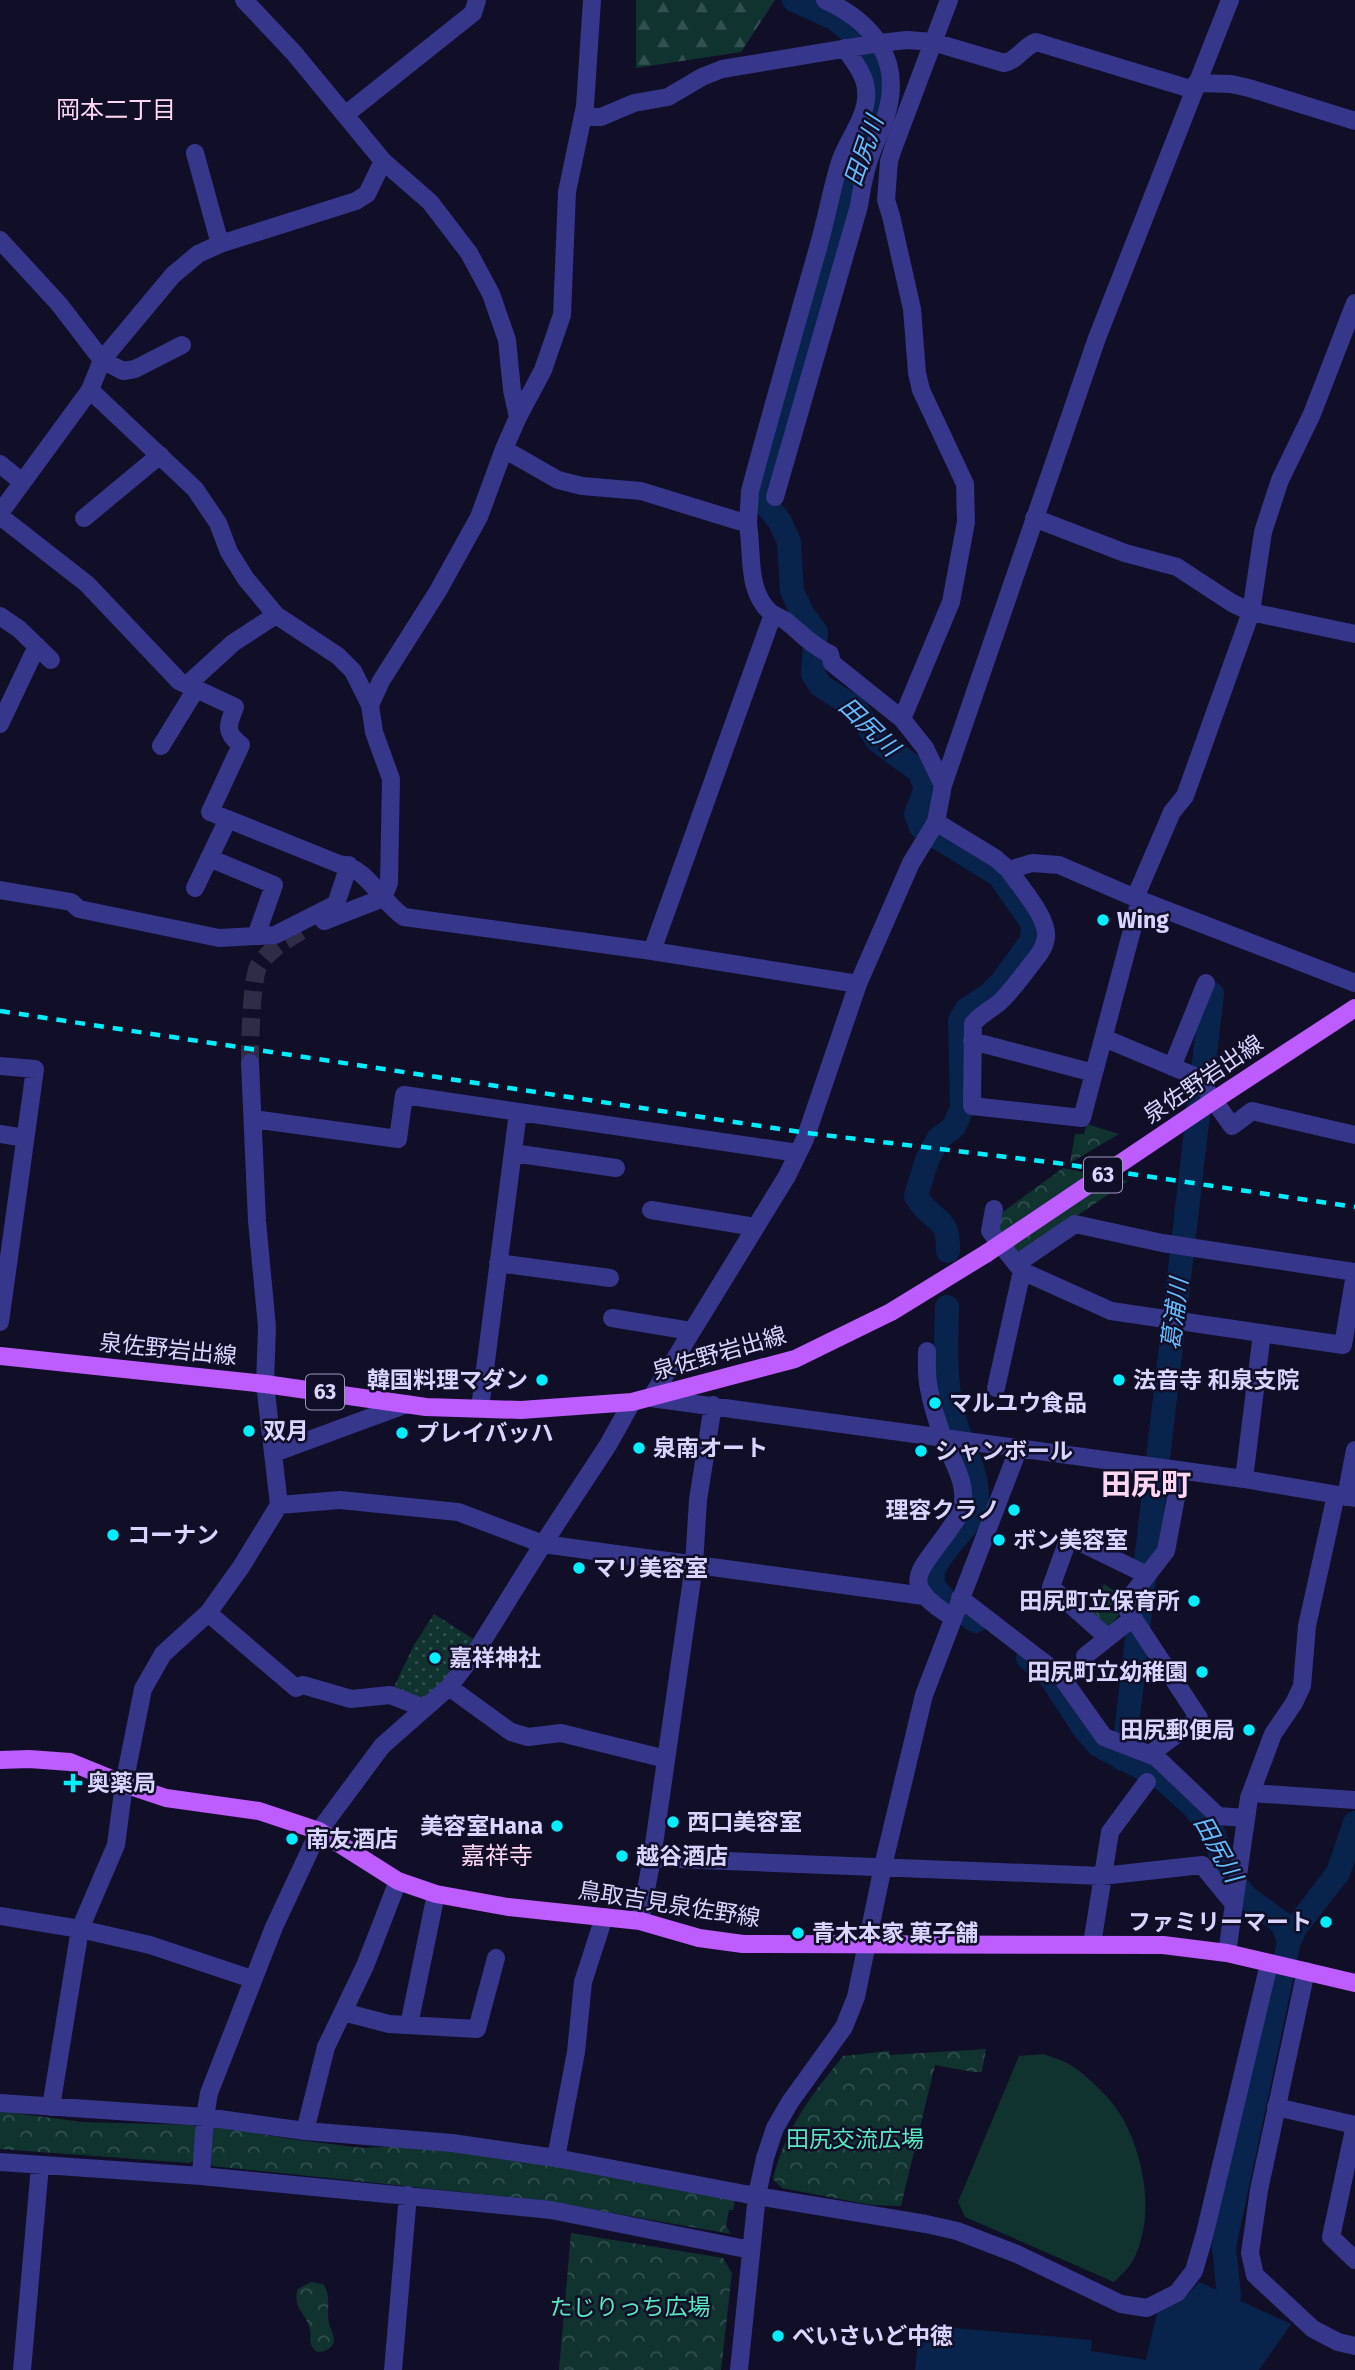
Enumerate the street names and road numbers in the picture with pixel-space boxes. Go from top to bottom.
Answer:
street label: 泉佐野岩出線 [1138,1029,1268,1129]
road number: 63 [1084,1158,1122,1192]
street label: 泉佐野岩出線 [649,1321,789,1385]
street label: 泉佐野岩出線 [98,1328,238,1370]
road number: 63 [306,1374,344,1410]
street label: 鳥取吉見泉佐野線 [576,1876,762,1932]

